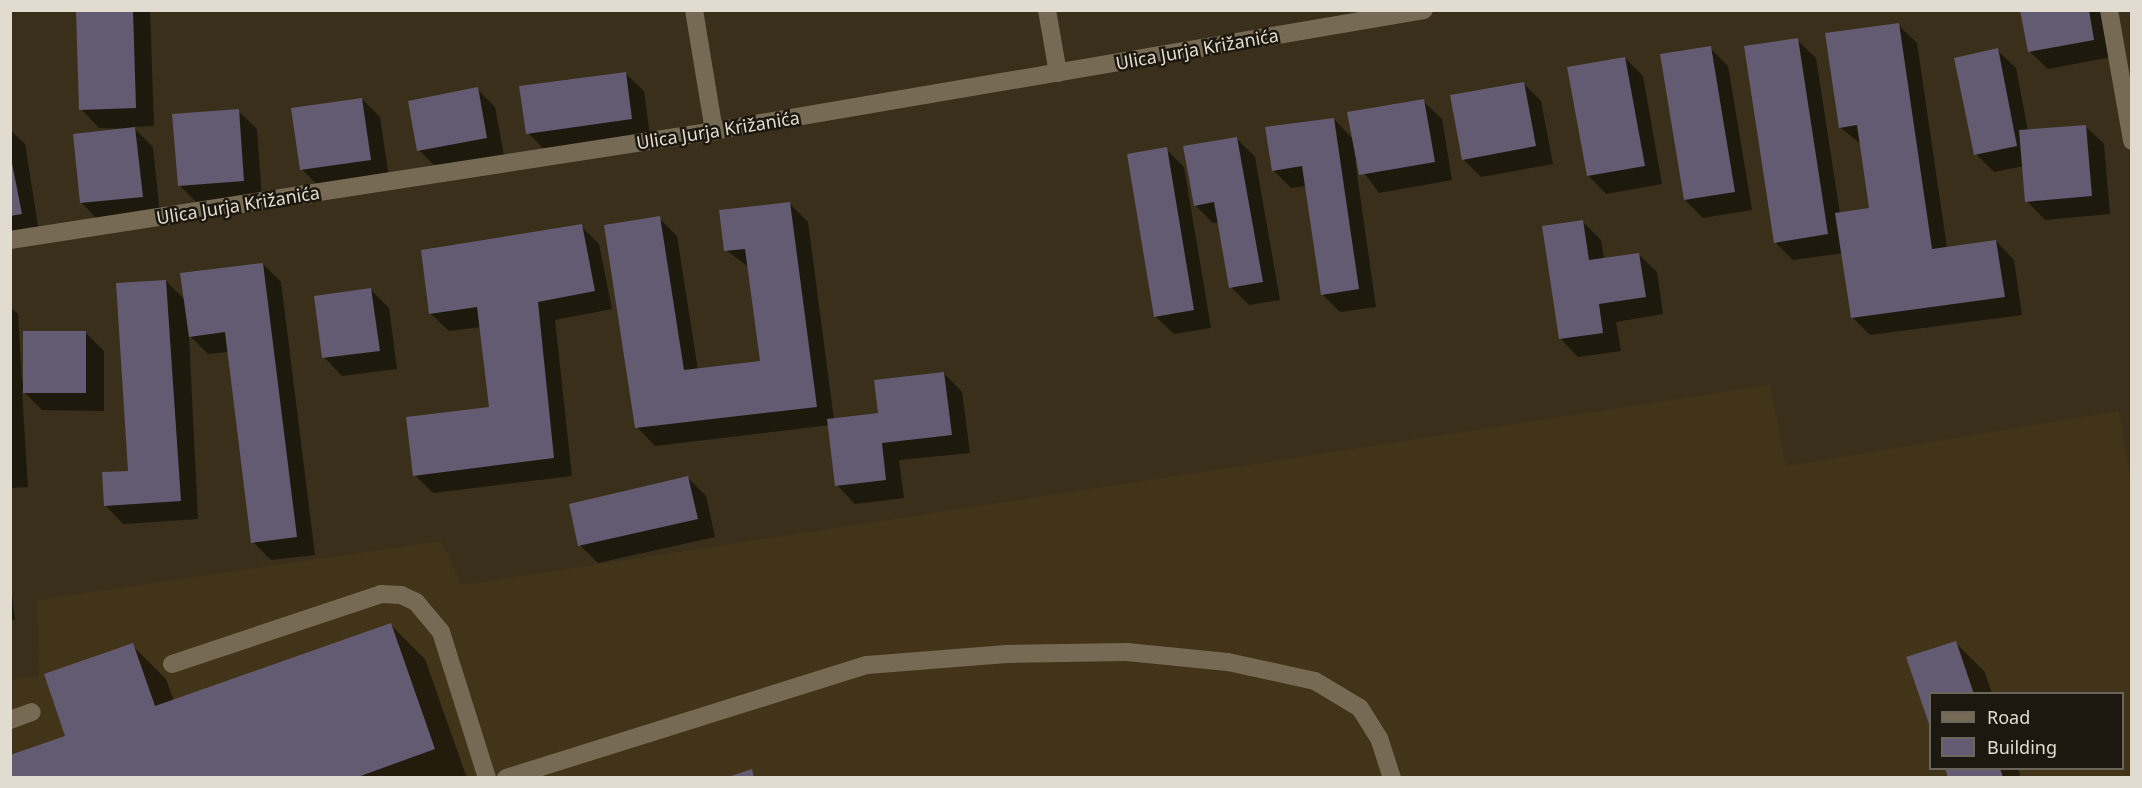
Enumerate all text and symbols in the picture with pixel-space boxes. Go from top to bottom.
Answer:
street label: Ulica Jurja Križanića [1114,24,1280,74]
street label: Ulica Jurja Križanića [635,106,801,154]
street label: Ulica Jurja Križanića [155,181,321,229]
legend [1929,692,2124,770]
text: Road [1987,705,2030,729]
text: Building [1987,735,2057,759]

